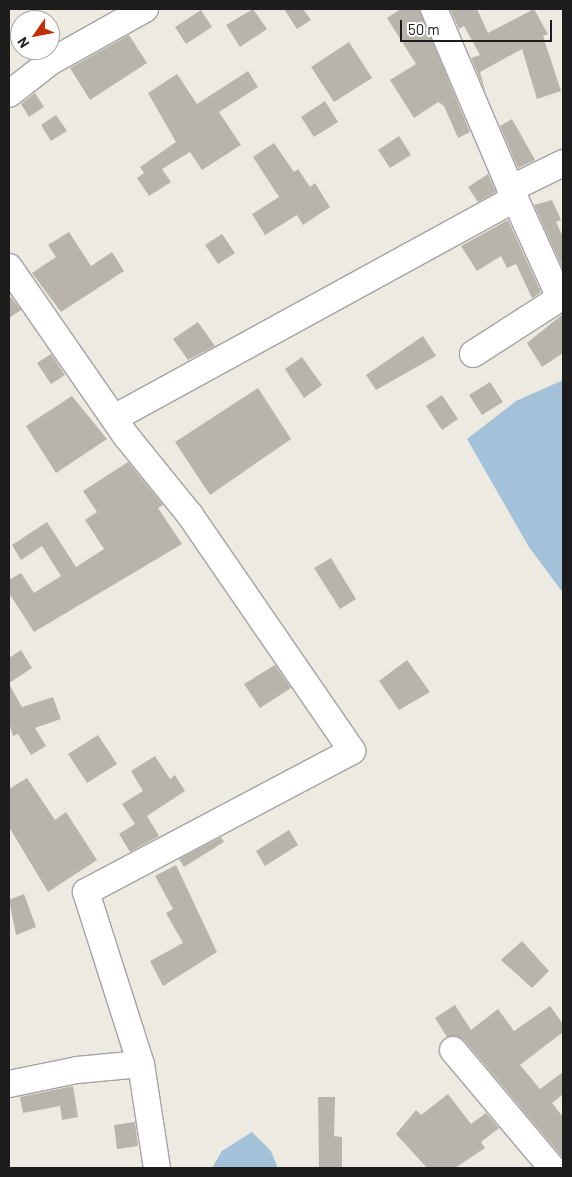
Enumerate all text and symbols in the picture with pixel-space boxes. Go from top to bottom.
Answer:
north arrow [10,10,60,60]
scale bar [402,10,554,42]
text: 50 m [408,20,440,38]
text: N [13,34,33,51]

